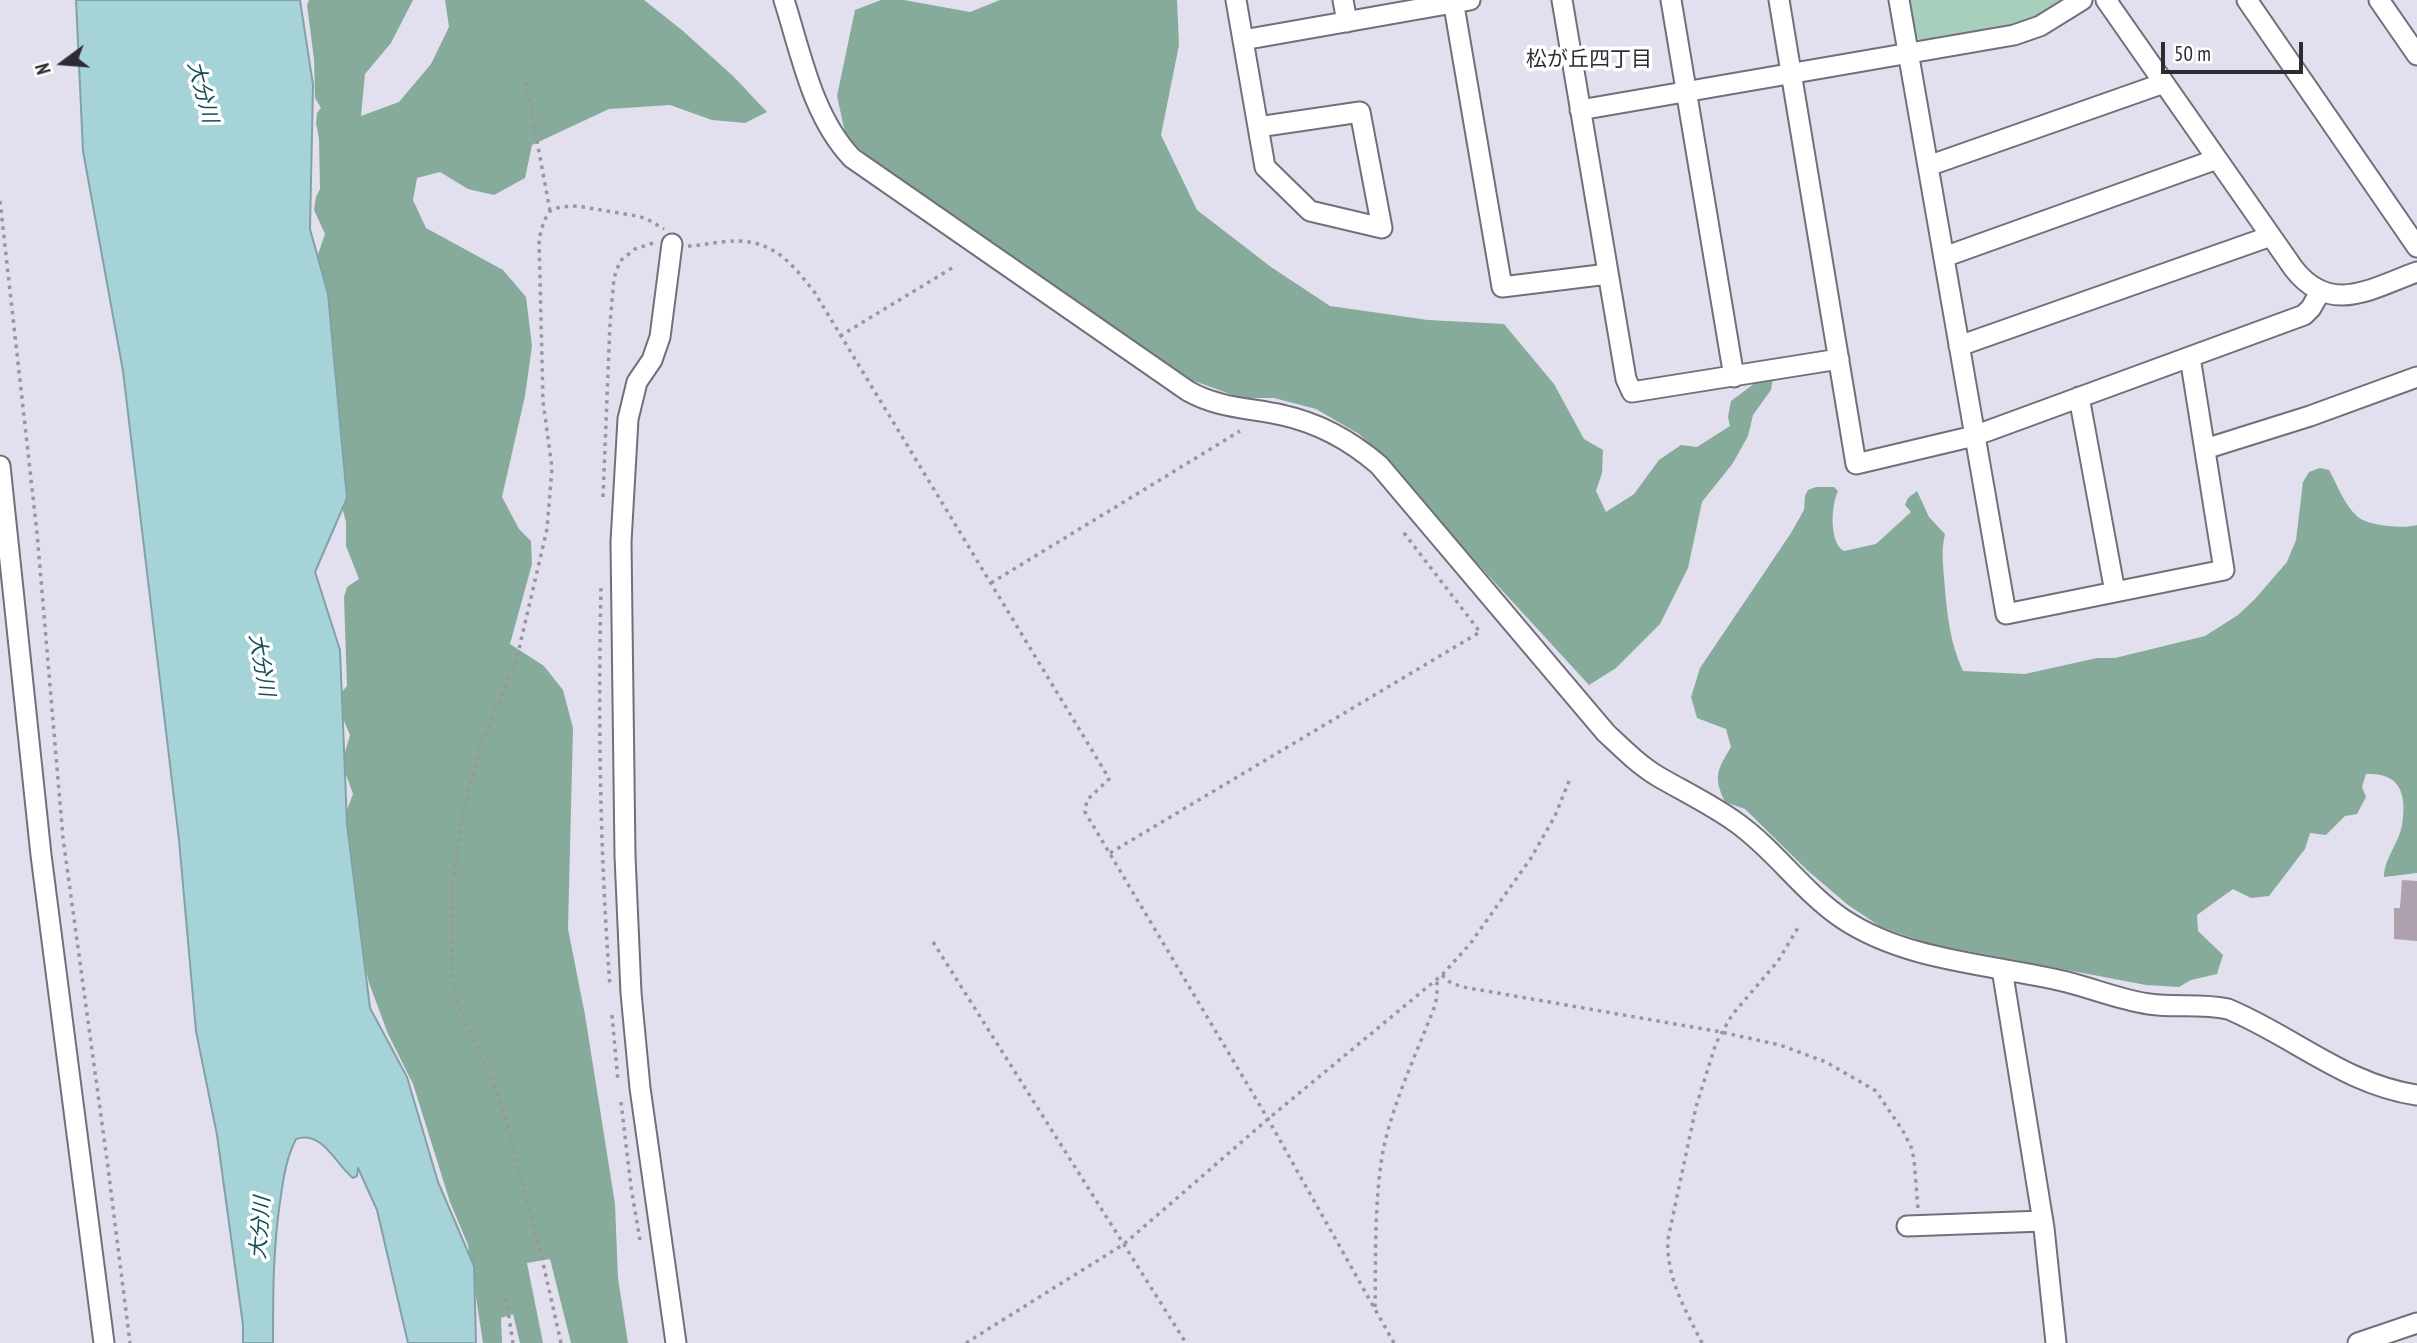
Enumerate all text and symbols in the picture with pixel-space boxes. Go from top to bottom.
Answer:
north arrow [28,28,98,98]
scale bar [2165,28,2307,72]
text: 50 m [2174,40,2211,67]
district label: 松が丘四丁目 [1526,47,1652,73]
water label: 大分川 [182,58,222,126]
text: N [30,61,56,77]
water label: 大分川 [243,632,279,698]
water label: 大分川 [246,1196,276,1260]

